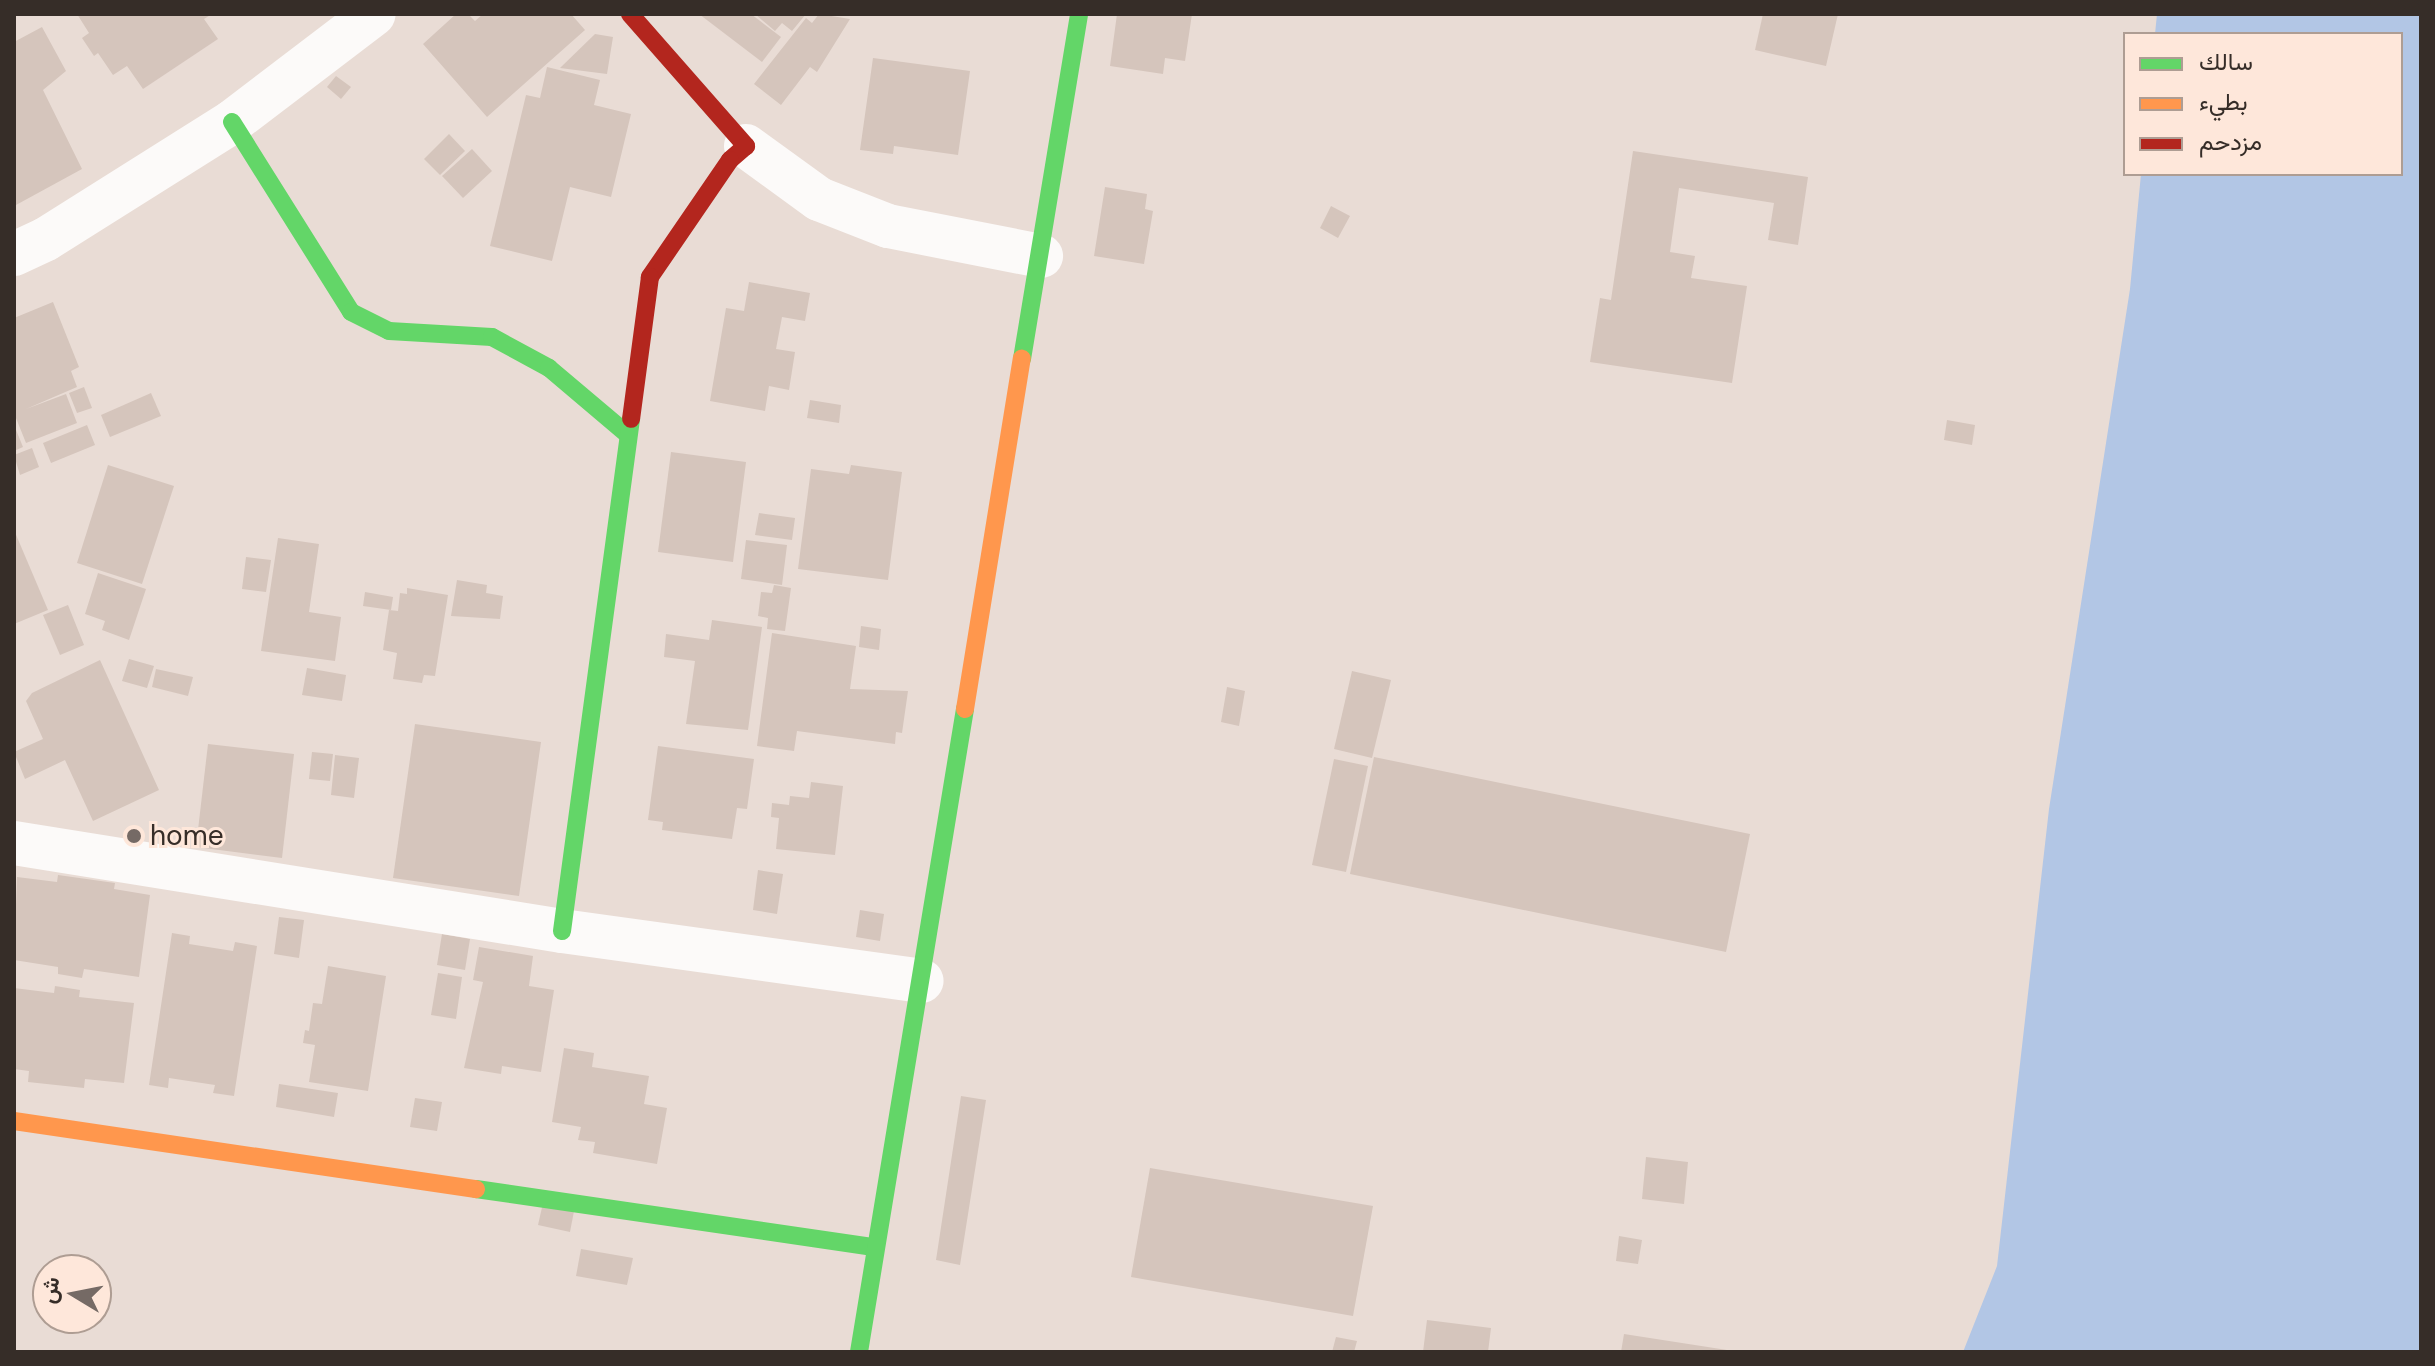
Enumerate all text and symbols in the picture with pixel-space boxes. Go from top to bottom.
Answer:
legend [2123,32,2403,176]
text: سالك [2199,46,2253,77]
text: بطيء [2199,86,2248,117]
text: مزدحم [2199,126,2262,157]
place label: home [150,819,224,853]
marker: home [125,827,143,845]
north arrow [32,1254,112,1334]
text: ش [33,1275,66,1306]

